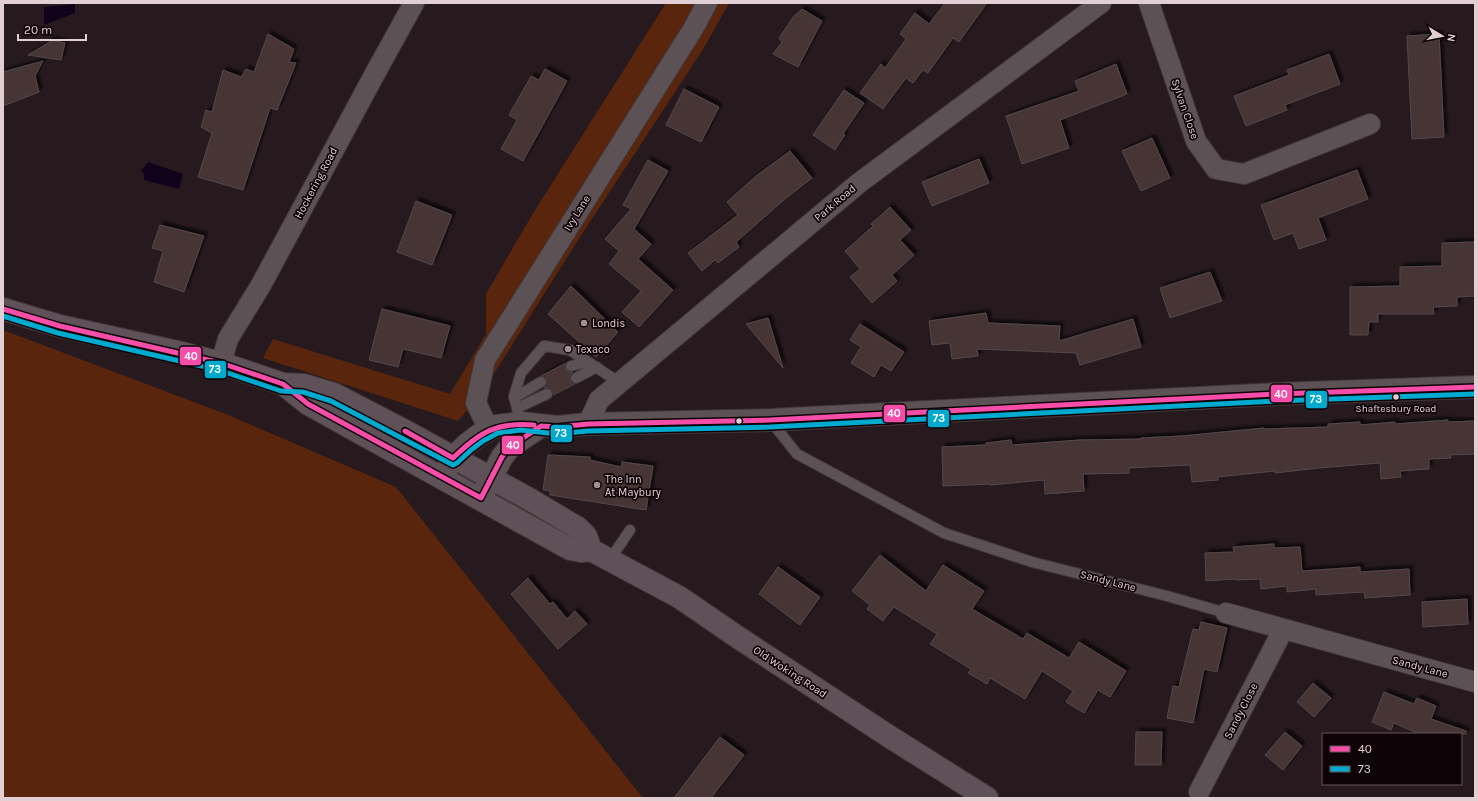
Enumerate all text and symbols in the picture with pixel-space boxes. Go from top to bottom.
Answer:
scale bar [18,16,86,42]
north arrow [1422,16,1462,56]
text: 20 m [24,23,52,37]
text: N [1444,33,1458,43]
street label: Sylvan Close [1169,77,1202,141]
street label: Hockering Road [292,145,340,221]
street label: Park Road [812,182,858,224]
street label: Ivy Lane [561,192,593,233]
place label: Londis [592,317,626,330]
marker: Londis [579,318,589,328]
place label: Texaco [576,343,610,356]
marker: Texaco [563,344,573,354]
line badge: 40 [179,346,202,366]
text: 40 [184,350,198,363]
line badge: 73 [204,360,227,379]
text: 73 [209,363,221,376]
line badge: 40 [1270,384,1293,403]
text: 40 [1274,388,1288,401]
line badge: 73 [1305,390,1328,409]
marker: Shaftesbury Road [1391,392,1401,402]
text: 73 [1310,393,1322,406]
place label: Shaftesbury Road [1356,403,1436,415]
line badge: 40 [883,404,906,423]
text: 40 [887,407,901,420]
line badge: 73 [927,409,950,428]
text: 73 [933,412,945,425]
unlabelled marker [734,416,744,426]
line badge: 73 [550,424,573,443]
text: 73 [555,427,567,440]
line badge: 40 [501,435,524,455]
text: 40 [506,439,520,452]
place label: The Inn At Maybury [605,473,661,499]
marker: The Inn At Maybury [592,480,602,490]
street label: Sandy Lane [1079,568,1138,594]
street label: Old Woking Road [751,643,829,701]
street label: Sandy Lane [1391,653,1450,681]
street label: Sandy Close [1221,681,1261,741]
legend [1322,733,1462,785]
text: 40 [1358,742,1372,756]
text: 73 [1358,762,1371,776]

